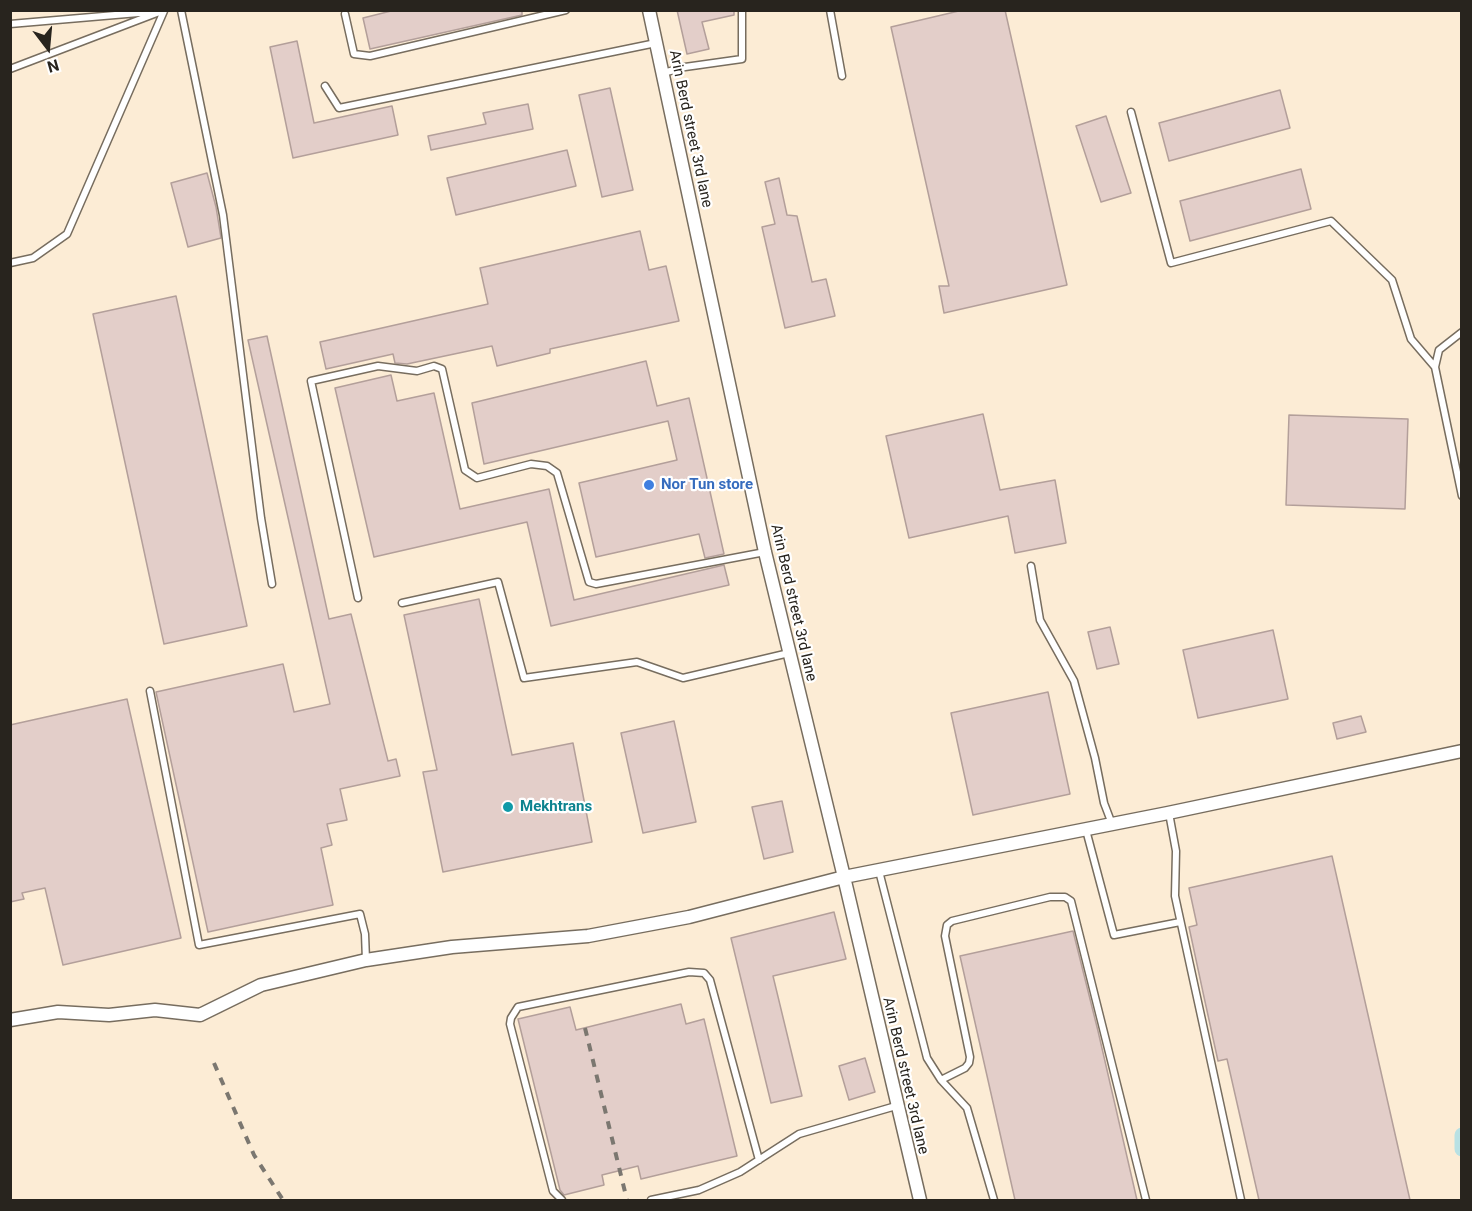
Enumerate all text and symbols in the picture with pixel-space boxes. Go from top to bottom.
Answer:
north arrow [18,18,78,78]
street label: Arin Berd street 3rd lane [664,49,716,209]
text: N [45,55,61,76]
place label: Nor Tun store [661,476,753,494]
marker: Nor Tun store [642,478,656,492]
street label: Arin Berd street 3rd lane [766,523,820,683]
place label: Mekhtrans [520,798,592,816]
marker: Mekhtrans [501,800,515,814]
street label: Arin Berd street 3rd lane [878,996,932,1156]

